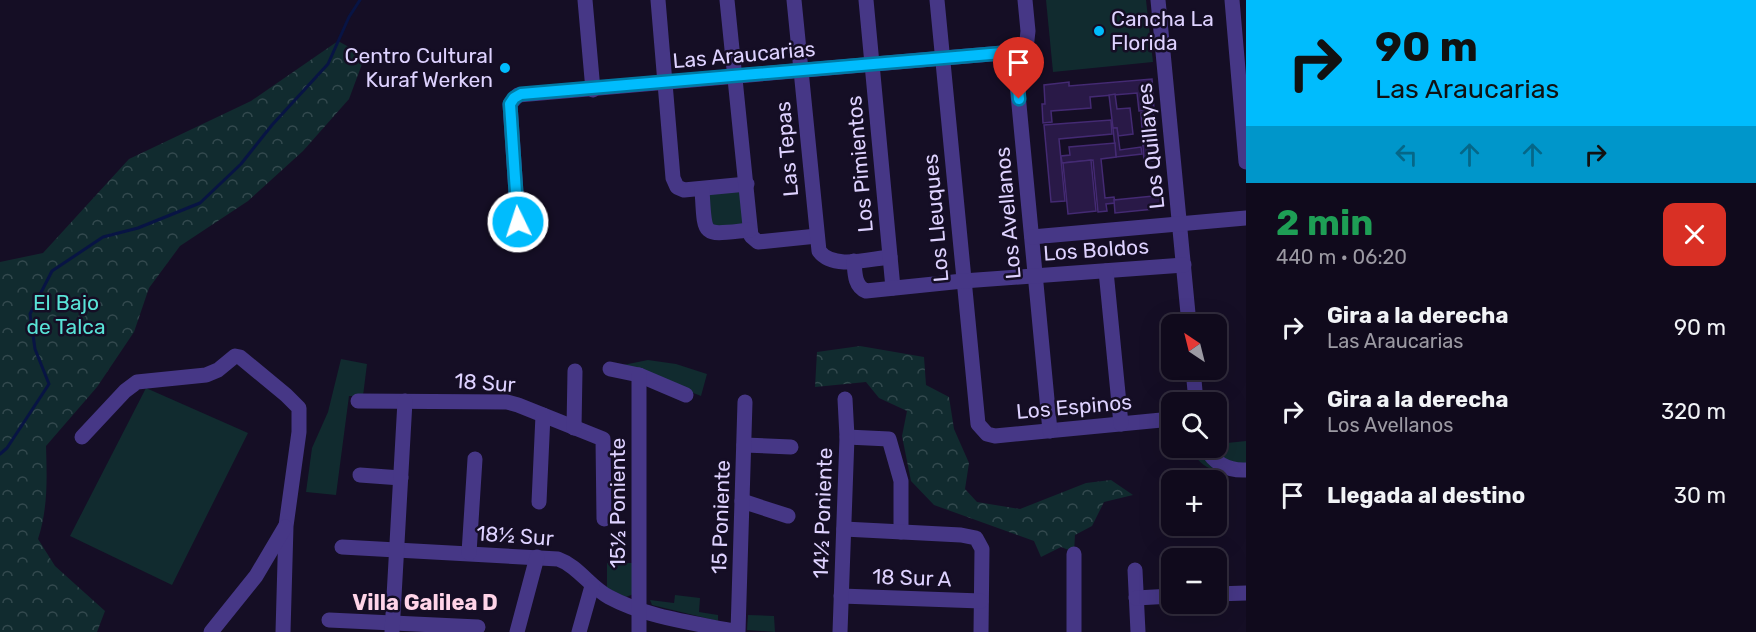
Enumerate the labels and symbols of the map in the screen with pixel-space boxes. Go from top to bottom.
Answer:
place label: Cancha La Florida [1111,6,1214,55]
marker: Cancha La Florida [1092,24,1106,38]
street label: Las Araucarias [671,36,816,73]
pin [993,37,1044,99]
place label: Centro Cultural Kuraf Werken [344,43,493,92]
marker: Centro Cultural Kuraf Werken [498,61,512,75]
street label: Los Quillayes [1131,82,1170,210]
street label: Los Pimientos [841,95,878,233]
street label: Las Tepas [770,100,803,198]
street label: Los Avellanos [989,146,1026,280]
street label: Los Lleuques [917,153,954,283]
position arrow [486,190,550,254]
street label: Los Boldos [1042,233,1150,266]
park label: El Bajo de Talca [27,290,105,339]
north arrow [1161,314,1227,380]
street label: 18 Sur [454,368,516,397]
street label: Los Espinos [1015,389,1133,424]
street label: 15½ Poniente [605,438,630,568]
street label: 14½ Poniente [808,447,837,579]
street label: 15 Poniente [706,460,735,574]
street label: 18½ Sur [476,520,555,551]
street label: 18 Sur A [872,564,952,591]
district label: Villa Galilea D [352,589,498,616]

